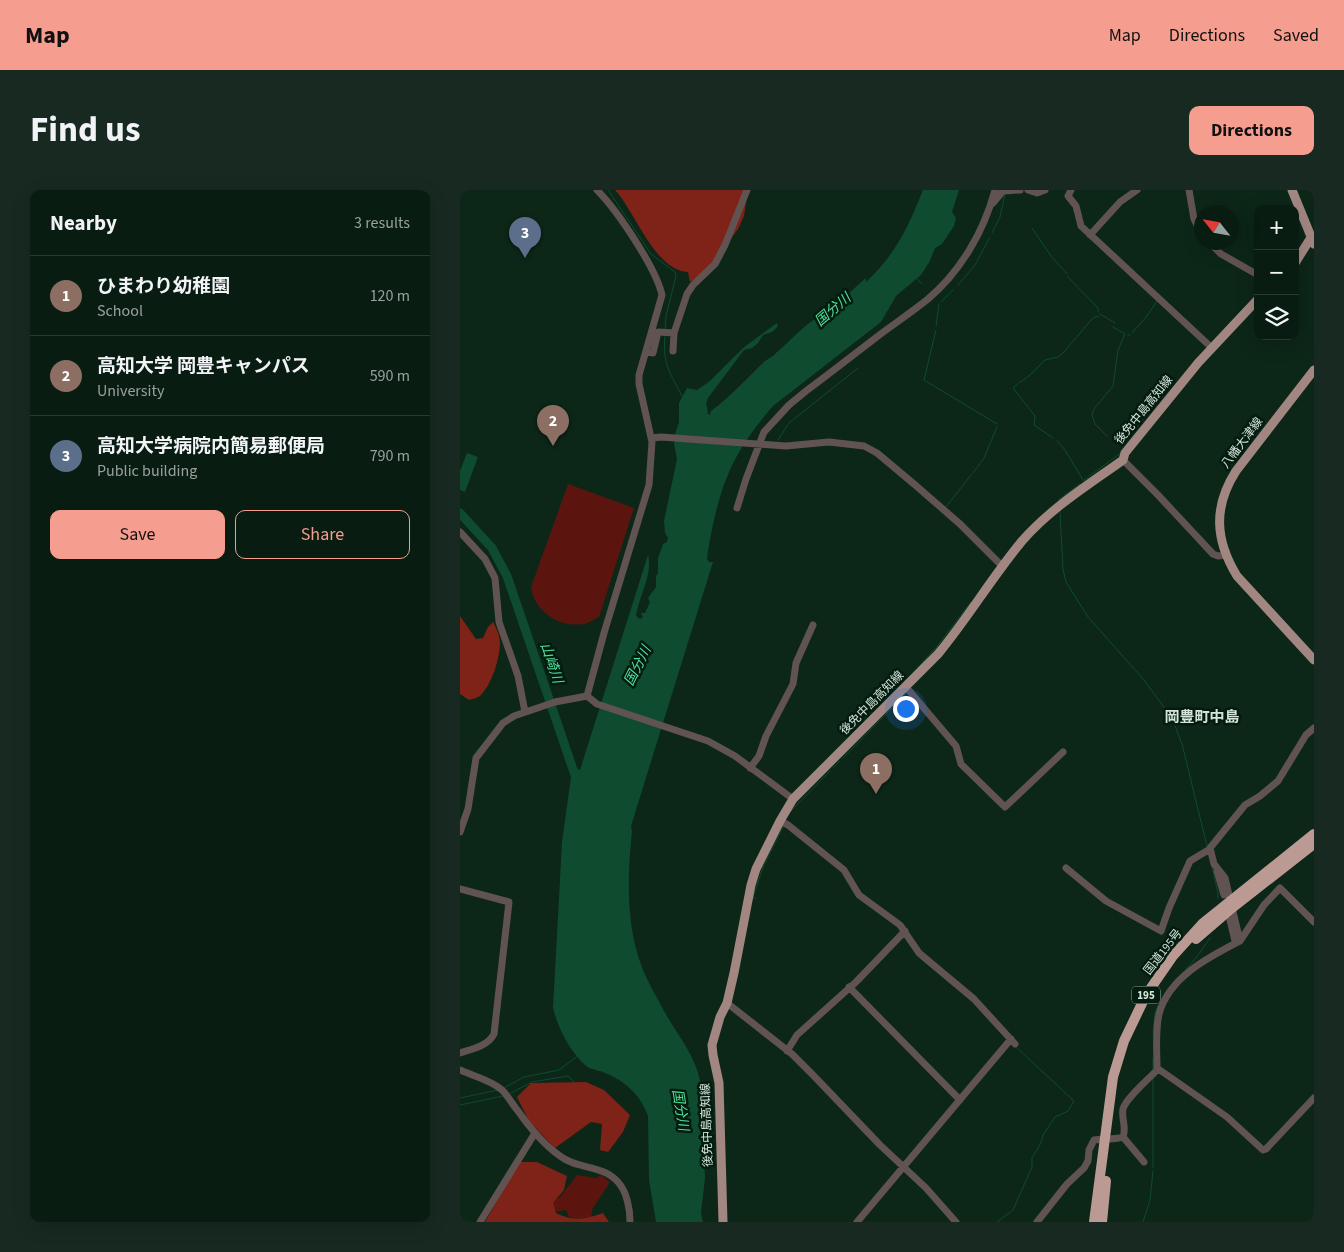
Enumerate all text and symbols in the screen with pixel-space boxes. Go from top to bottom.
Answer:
text: Map [25,18,70,53]
text: Map [1109,23,1141,48]
text: Directions [1169,23,1245,48]
text: Saved [1273,23,1319,48]
text: Find us [30,105,140,155]
button: Directions [1189,106,1314,155]
north arrow [1194,205,1239,250]
map controls [1254,205,1299,340]
button: + [1254,205,1299,250]
text: Nearby [50,208,117,238]
text: 3 results [354,212,410,234]
pin: 3 [509,217,541,258]
button: − [1254,250,1299,295]
text: ひまわり幼稚園 [97,273,230,300]
text: 1 [62,285,70,307]
text: 120 m [370,285,410,307]
water label: 国分川 [811,287,857,331]
button: layers [1254,295,1299,340]
text: School [97,300,143,322]
text: 高知大学 岡豊キャンパス [97,353,310,380]
text: 2 [62,365,70,387]
text: 590 m [370,365,410,387]
street label: 後免中島高知線 [1111,372,1177,448]
text: University [97,380,164,402]
pin: 2 [537,405,569,446]
street label: 八幡大津線 [1217,414,1267,472]
text: 高知大学病院内簡易郵便局 [97,433,325,460]
text: 3 [62,445,70,467]
text: 790 m [370,445,410,467]
text: Public building [97,460,197,482]
button: Save [50,510,225,559]
button: Share [235,510,410,559]
water label: 山崎川 [535,640,568,688]
water label: 国分川 [620,641,657,689]
street label: 後免中島高知線 [836,667,908,739]
your location [893,696,919,722]
district label: 岡豊町中島 [1164,707,1240,728]
pin: 1 [860,753,892,794]
street label: 国道195号 [1140,926,1186,978]
road number: 195 [1132,986,1160,1004]
street label: 後免中島高知線 [697,1083,717,1167]
water label: 国分川 [667,1088,693,1134]

